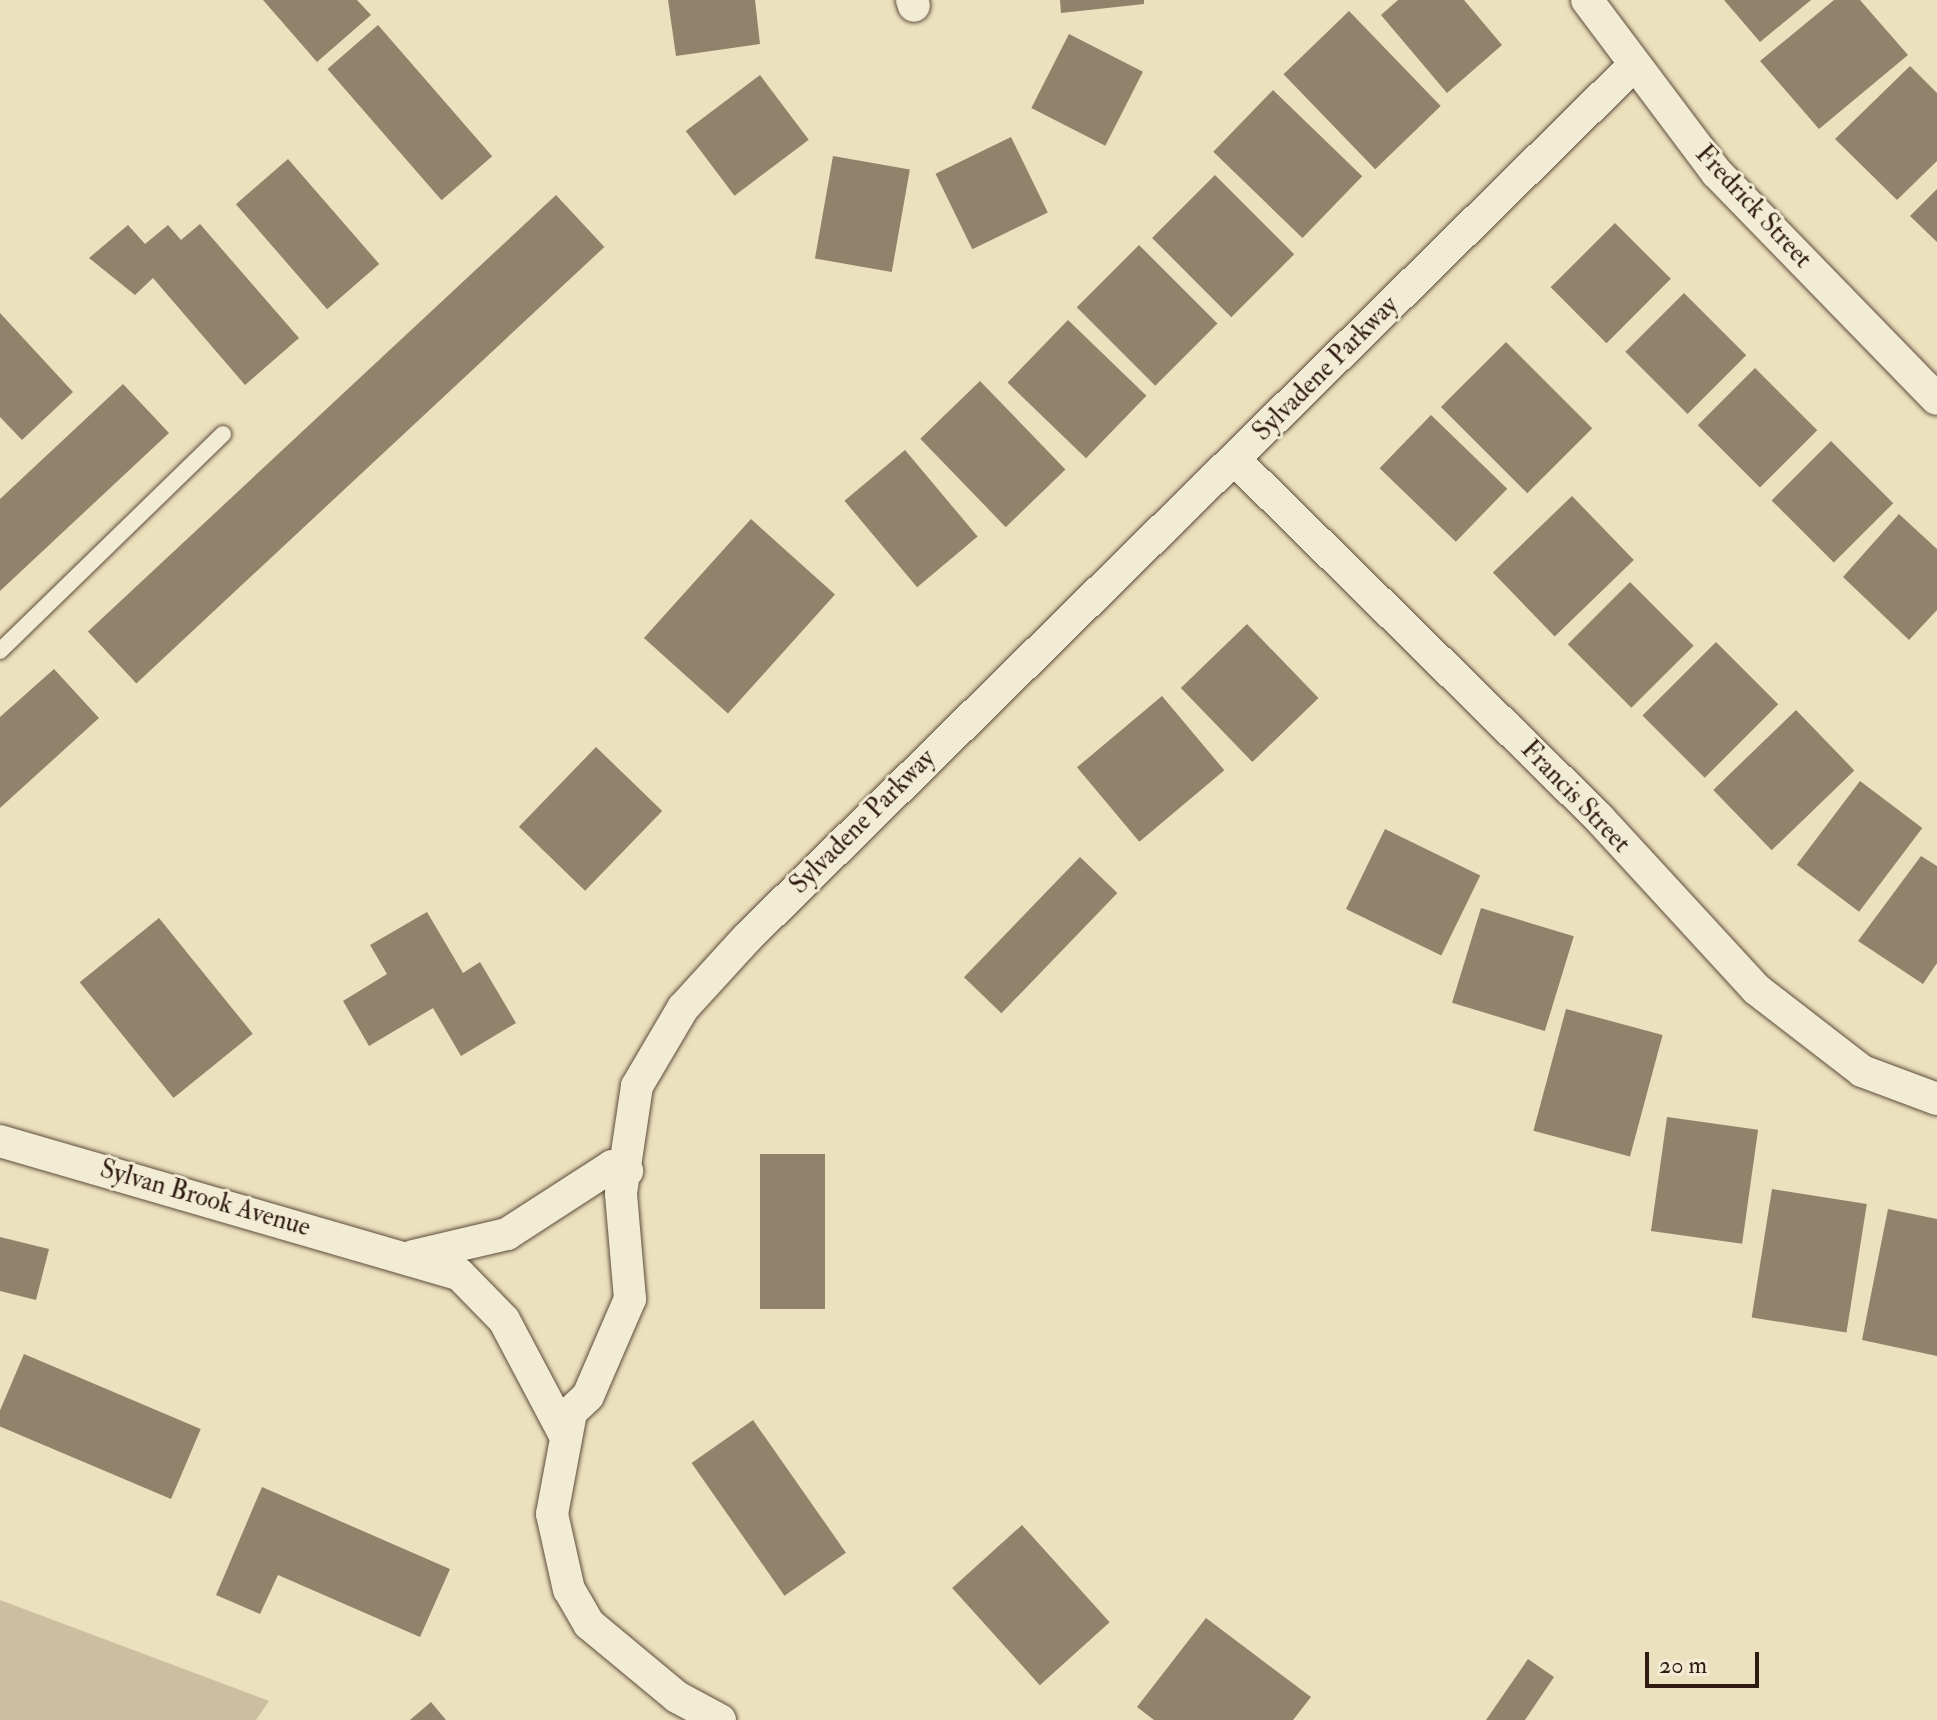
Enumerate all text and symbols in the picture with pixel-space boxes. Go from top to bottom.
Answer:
street label: Fredrick Street [1688,139,1818,275]
street label: Sylvadene Parkway [1247,290,1405,448]
street label: Francis Street [1514,734,1636,860]
street label: Sylvadene Parkway [784,743,942,901]
street label: Sylvan Brook Avenue [96,1154,314,1244]
scale bar [1649,1636,1763,1686]
text: 20 m [1659,1650,1707,1681]

